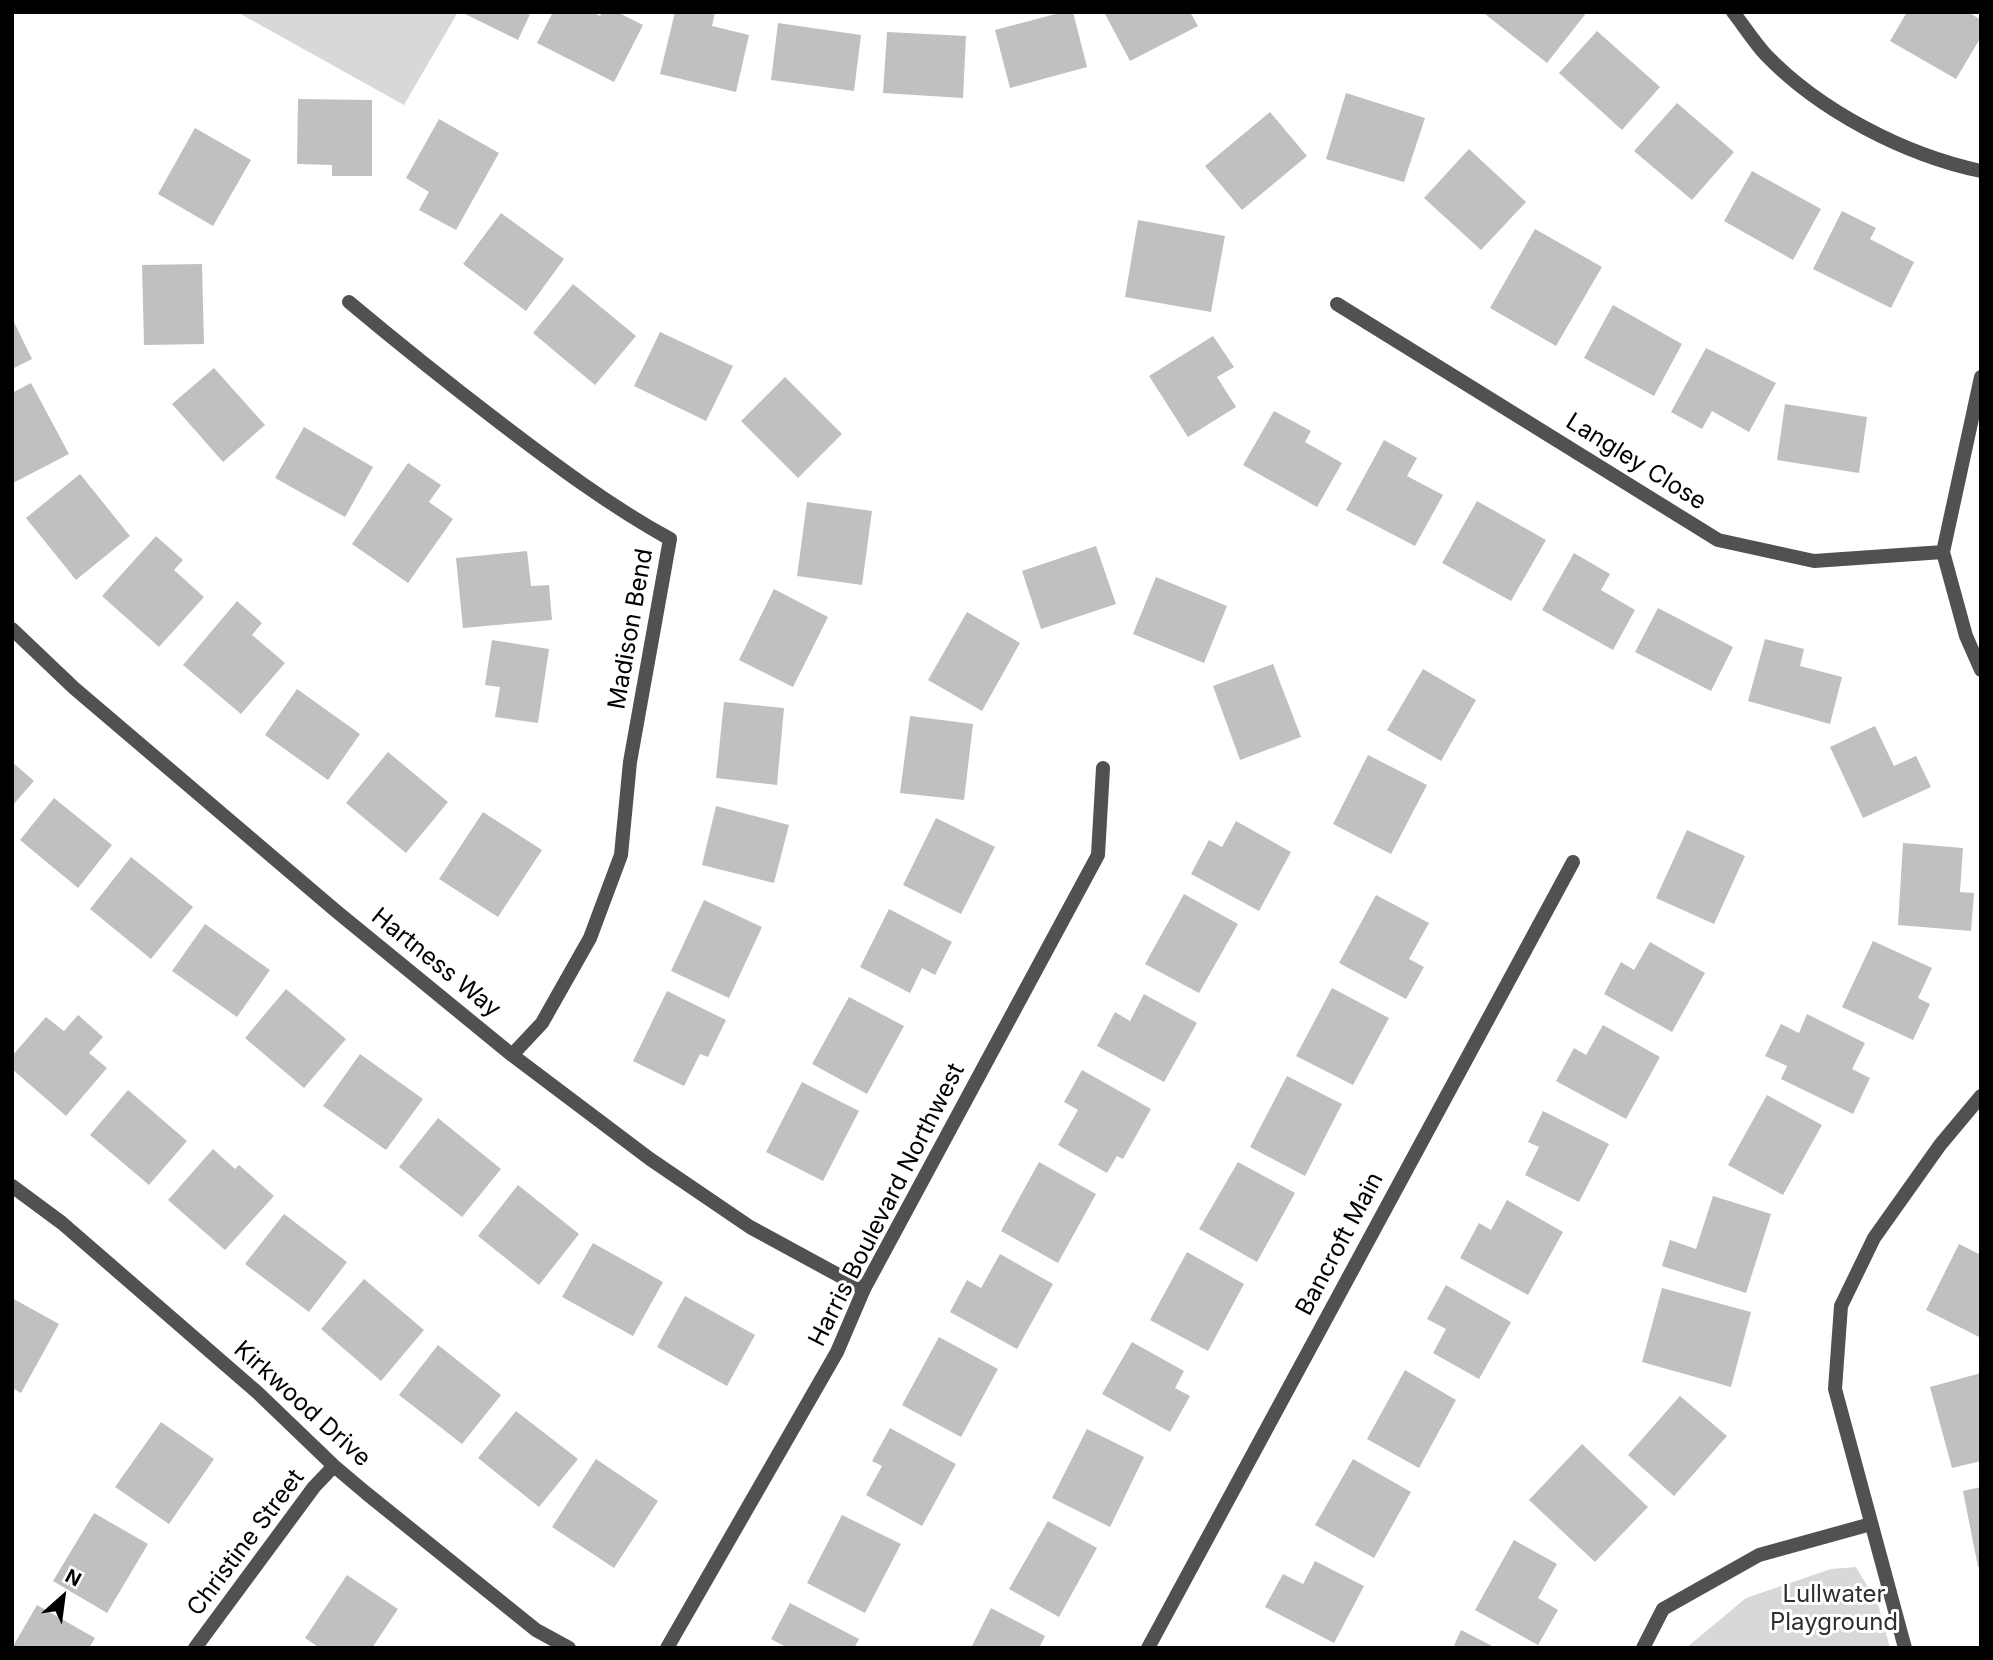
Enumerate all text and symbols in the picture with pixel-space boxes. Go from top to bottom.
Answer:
street label: Langley Close [1561,407,1711,517]
street label: Madison Bend [603,547,659,711]
street label: Hartness Way [366,902,506,1024]
street label: Harris Boulevard Northwest [803,1059,971,1351]
street label: Bancroft Main [1290,1168,1390,1320]
street label: Kirkwood Drive [228,1335,376,1473]
street label: Christine Street [182,1464,310,1622]
north arrow [28,1562,98,1632]
text: N [61,1564,85,1592]
park label: Lullwater Playground [1770,1581,1898,1637]

